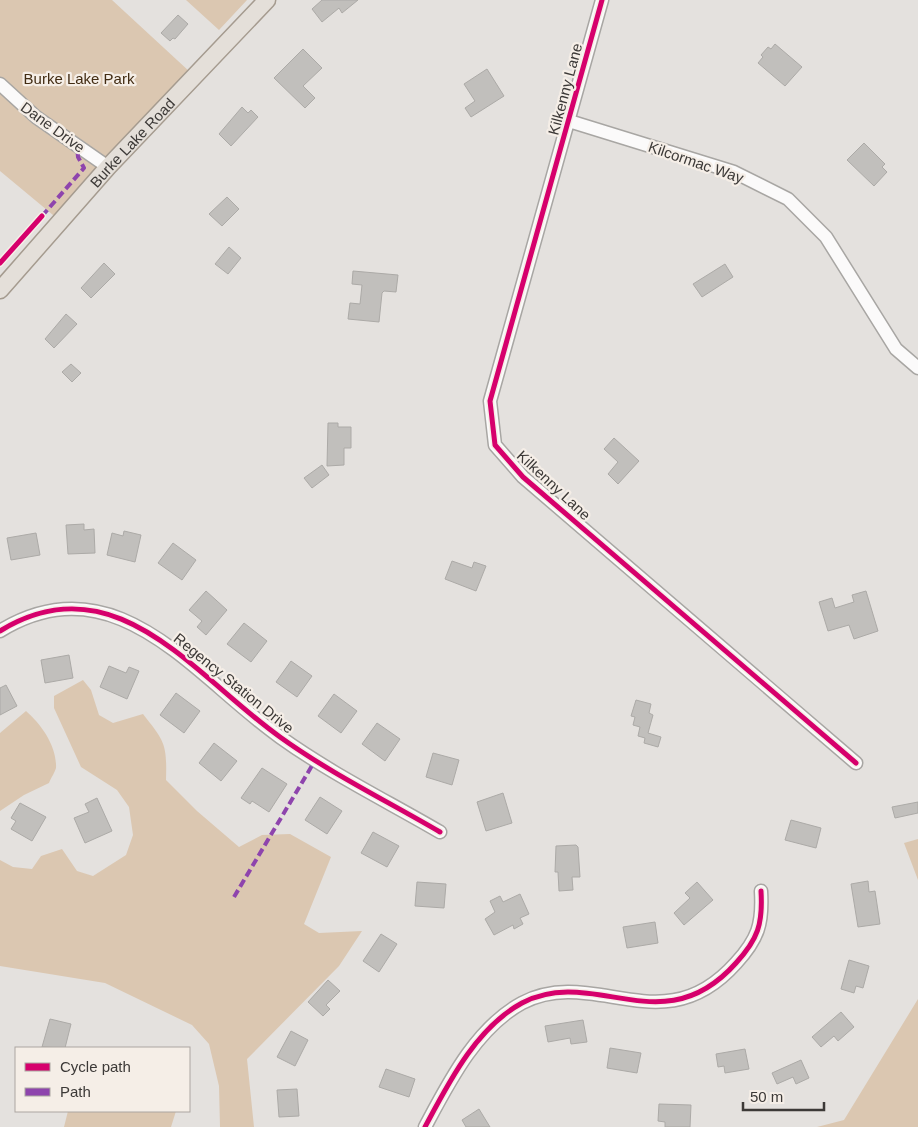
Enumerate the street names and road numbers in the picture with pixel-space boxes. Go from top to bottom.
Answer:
street label: Kilkenny Lane [545,41,585,137]
street label: Burke Lake Road [86,94,178,190]
street label: Dane Drive [18,98,88,156]
street label: Kilcormac Way [646,138,746,186]
street label: Kilkenny Lane [514,447,594,523]
street label: Regency Station Drive [171,629,297,737]

